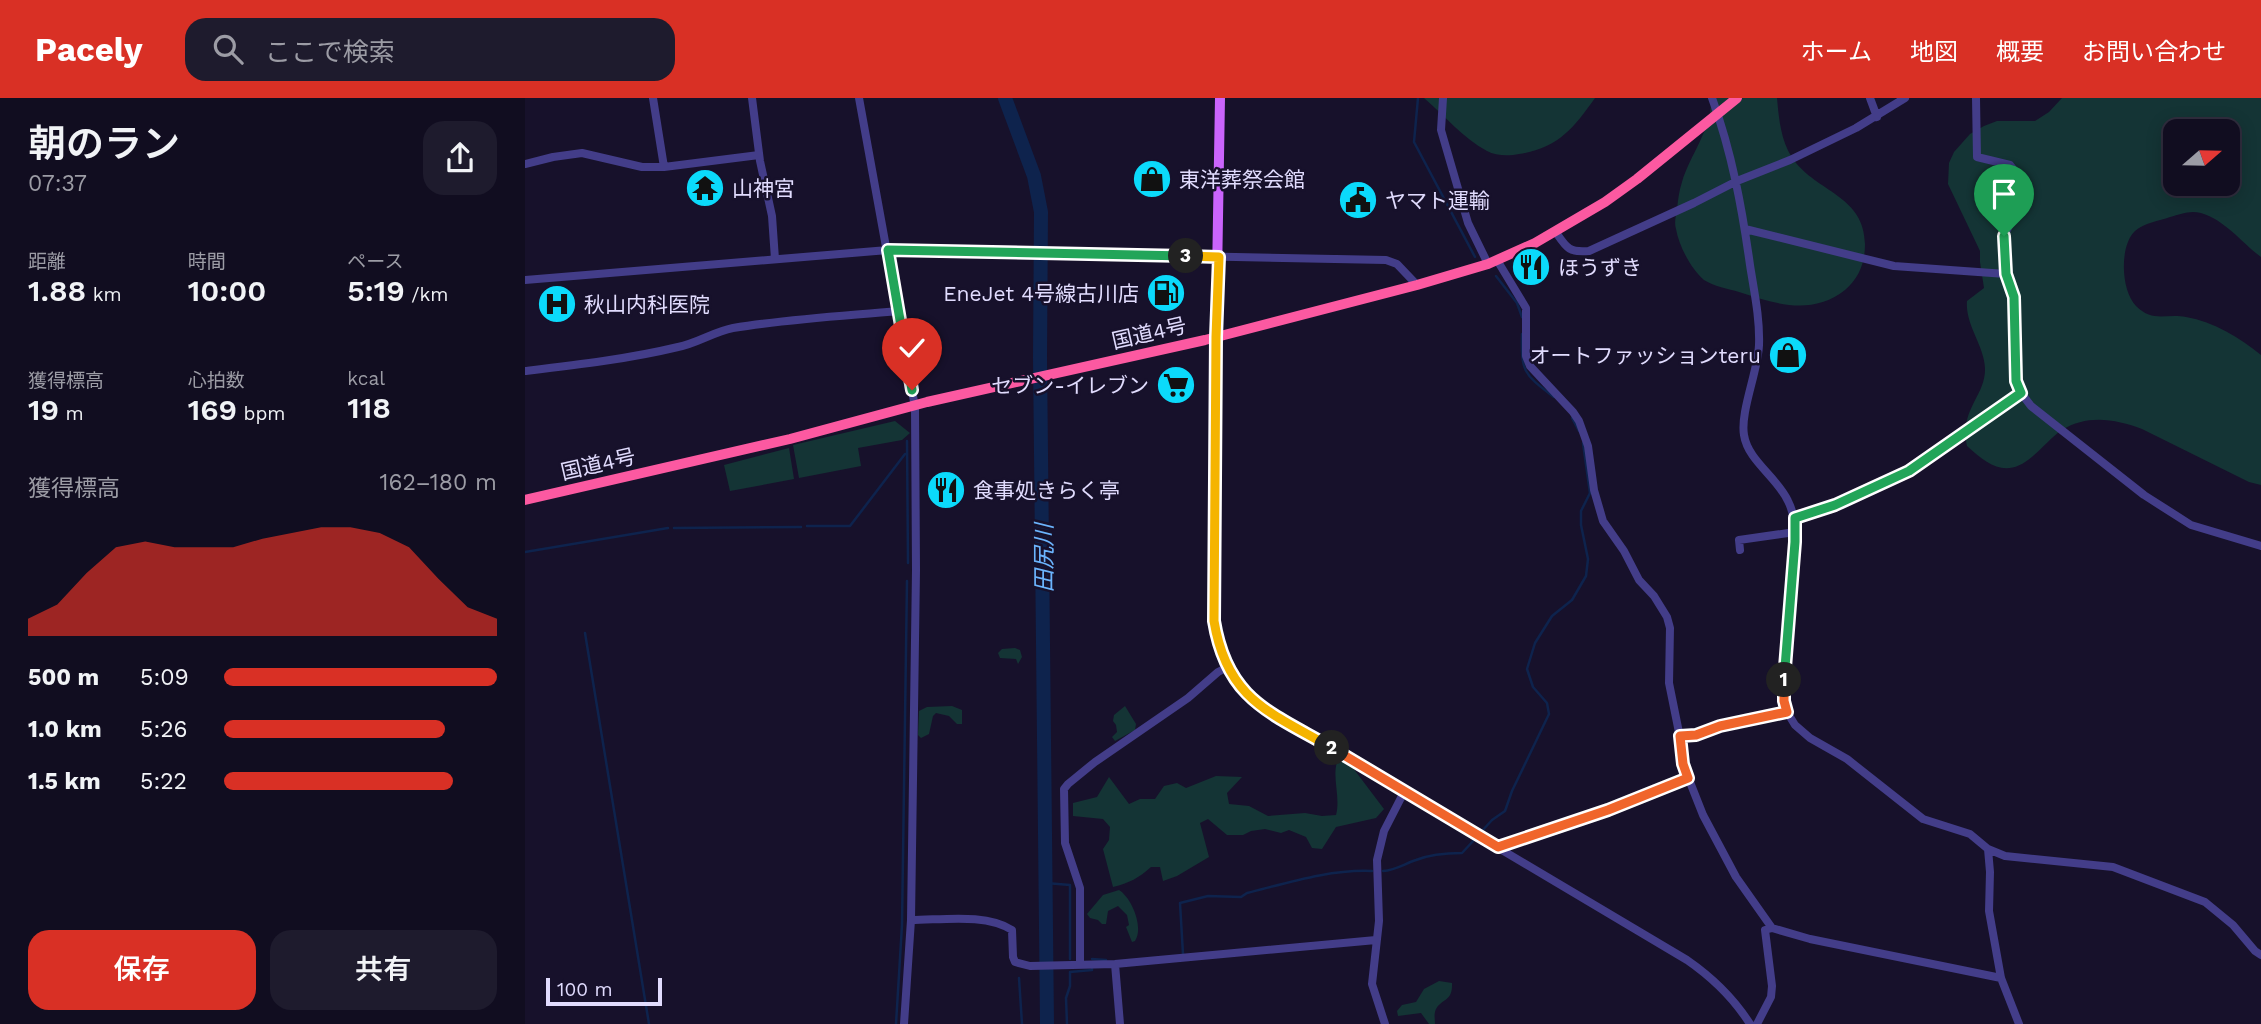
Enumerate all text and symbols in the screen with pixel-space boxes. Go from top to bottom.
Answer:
search box [185,18,675,81]
text: Pacely [35,30,143,69]
icon: search [209,30,247,68]
text: ここで検索 [265,37,395,67]
text: ホーム [1801,38,1872,66]
text: 地図 [1910,38,1958,66]
text: 概要 [1996,38,2044,66]
text: お問い合わせ [2082,38,2226,66]
north arrow [2163,119,2240,196]
map controls [2163,119,2240,196]
button: share [423,121,497,195]
text: 朝のラン [28,122,180,166]
shop icon: 東洋葬祭会館 [1131,158,1173,200]
pin [1974,164,2034,236]
temple icon: 山神宮 [684,167,726,209]
place label: 東洋葬祭会館 [1179,167,1305,192]
text: 07:37 [28,170,87,197]
icon: arrive [1985,175,2023,213]
place label: 山神宮 [732,176,795,201]
public building icon: ヤマト運輸 [1337,179,1379,221]
place label: ヤマト運輸 [1385,188,1490,213]
pin: 3 [1169,238,1203,274]
text: 3 [1180,244,1191,267]
restaurant icon: ほうずき [1510,246,1552,288]
text: 距離 [28,250,66,273]
text: 時間 [188,250,226,273]
text: ペース [347,250,403,273]
place label: ほうずき [1558,255,1642,280]
fuel station icon: EneJet 4号線古川店 [1145,272,1187,314]
text: 1.88 [28,273,86,308]
text: 10:00 [188,273,266,308]
text: 5:19 [347,273,405,308]
place label: EneJet 4号線古川店 [943,281,1139,306]
text: km [86,283,122,306]
text: /km [405,283,448,306]
hospital icon: 秋山内科医院 [536,283,578,325]
place label: 秋山内科医院 [584,292,710,317]
street label: 国道4号 [1109,312,1189,354]
pin [882,318,942,390]
icon: check [893,329,931,367]
shop icon: オートファッションteru [1767,334,1809,376]
place label: オートファッションteru [1530,343,1761,368]
supermarket icon: セブン-イレブン [1155,364,1197,406]
text: kcal [347,367,385,390]
text: 獲得標高 [28,369,104,392]
text: 心拍数 [188,369,245,392]
place label: セブン-イレブン [991,373,1149,398]
text: 118 [347,390,391,425]
text: 19 [28,392,59,427]
text: 169 [188,392,237,427]
text: m [59,402,84,425]
text: bpm [237,402,285,425]
street label: 国道4号 [558,443,638,485]
text: 162–180 m [380,469,497,496]
restaurant icon: 食事処きらく亭 [925,469,967,511]
text: 獲得標高 [28,475,120,502]
place label: 食事処きらく亭 [973,478,1120,503]
water label: 田尻川 [1031,521,1058,593]
pin: 1 [1767,662,1801,698]
text: 500 m [28,664,99,691]
text: 5:09 [140,664,189,691]
text: 1 [1779,668,1788,691]
text: 1.0 km [28,716,102,743]
text: 5:26 [140,716,188,743]
pin: 2 [1315,730,1349,766]
text: 2 [1326,736,1337,759]
text: 1.5 km [28,768,101,795]
text: 5:22 [140,768,187,795]
button: 保存 [28,930,256,1010]
button: 共有 [270,930,497,1010]
scale bar [546,975,661,1007]
text: 100 m [557,978,613,1001]

